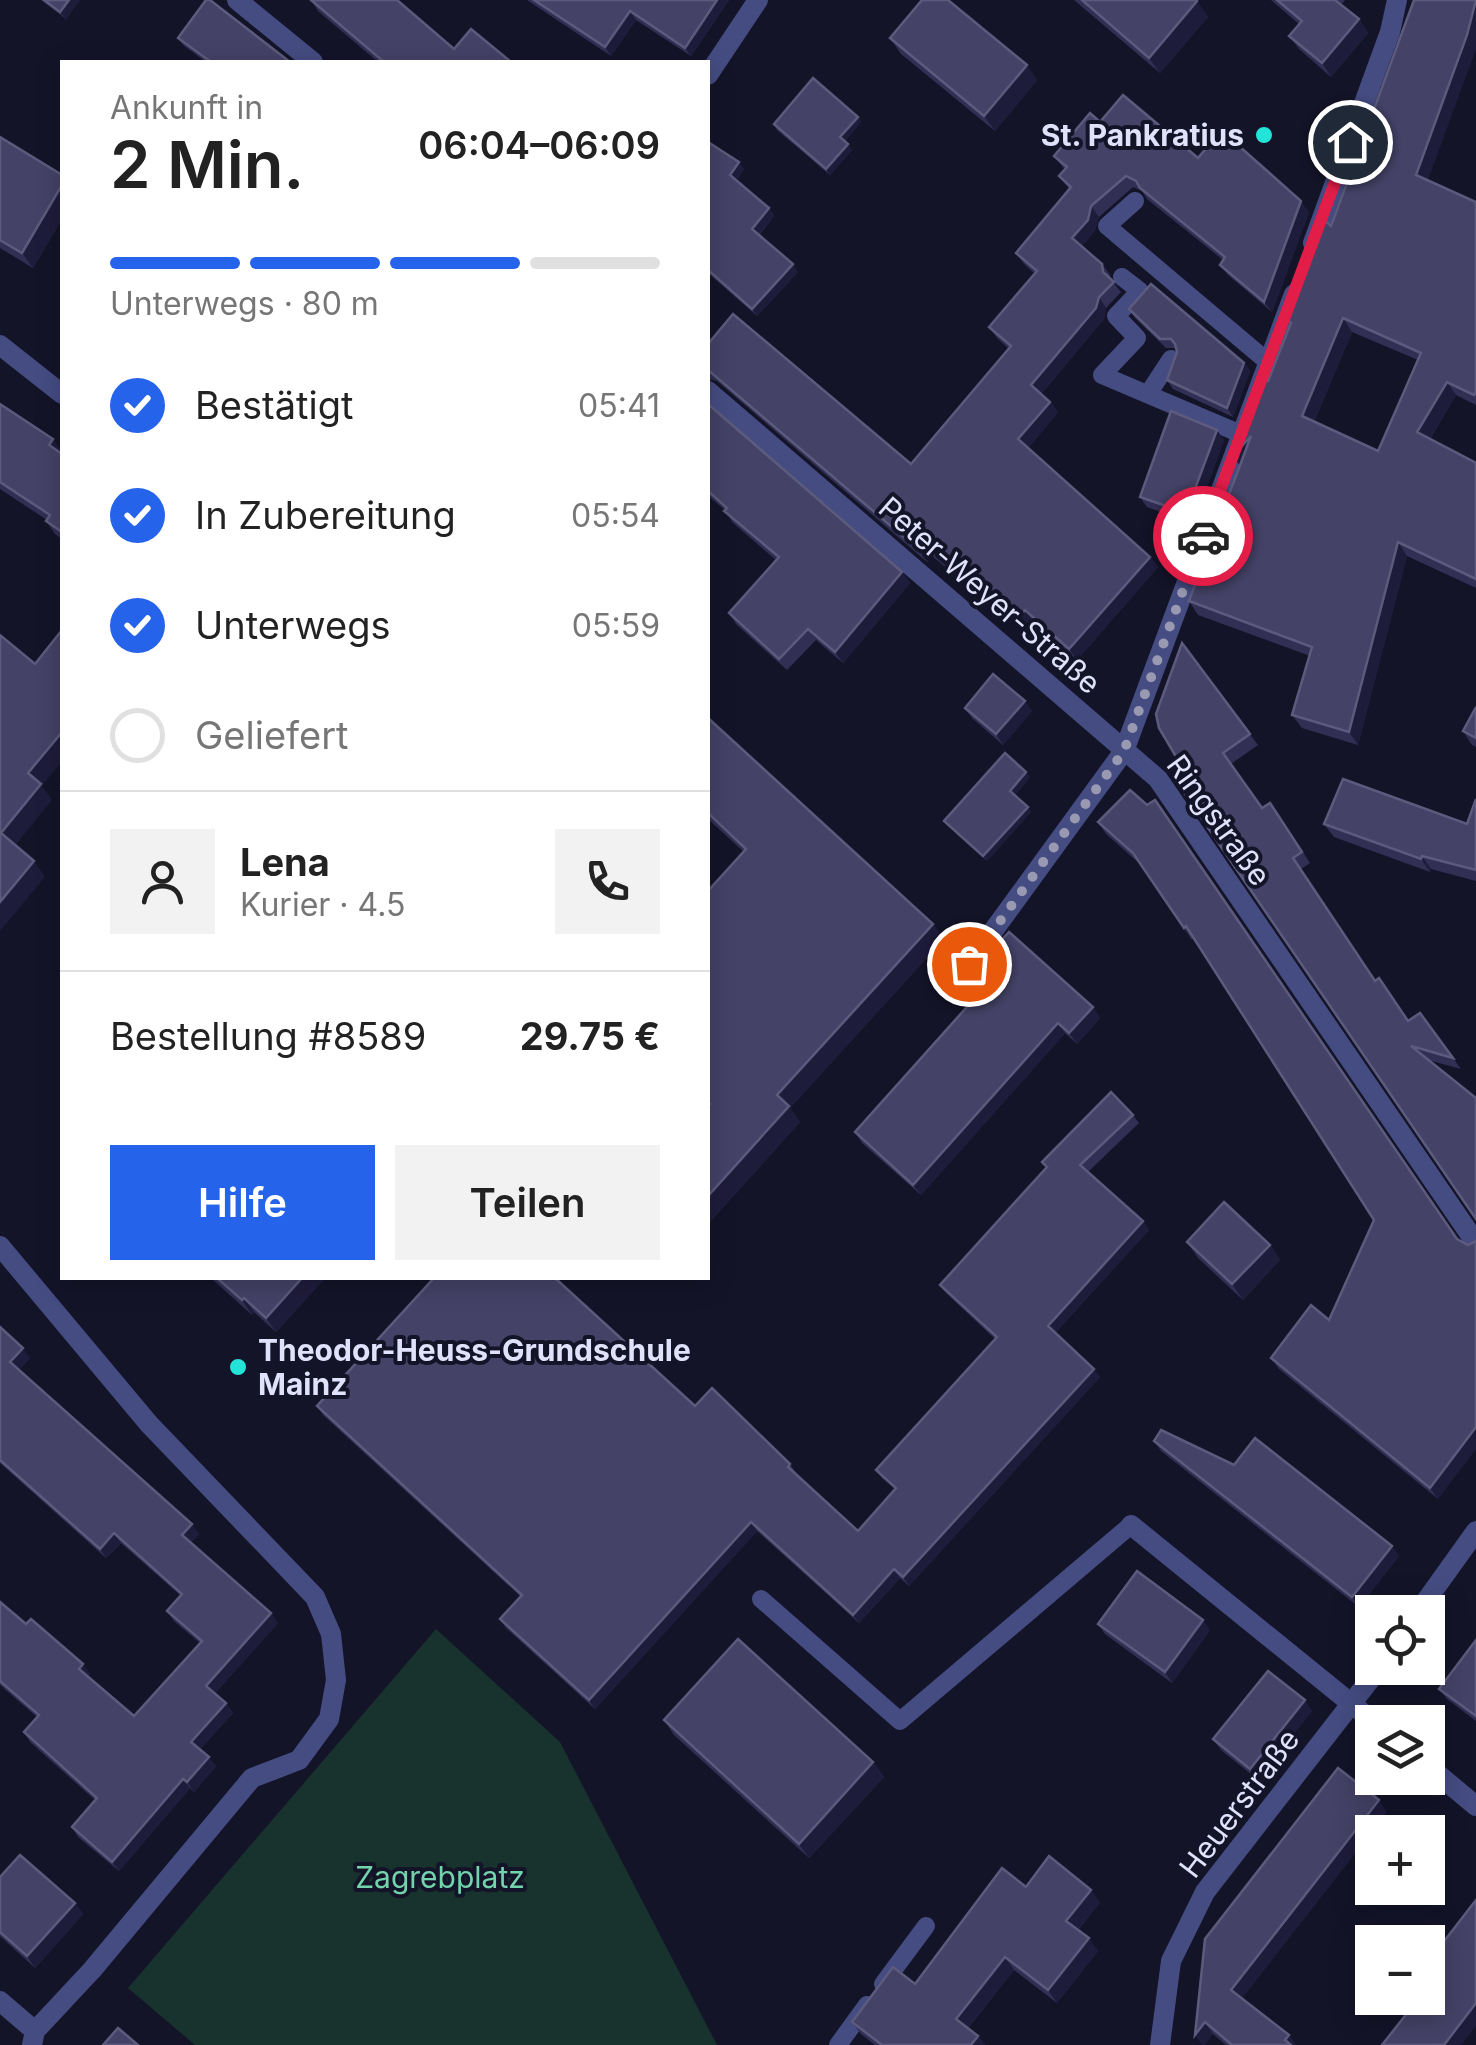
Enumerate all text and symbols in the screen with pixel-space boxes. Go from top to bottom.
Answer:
text: Ankunft in [110,88,263,127]
pin [1308,100,1393,185]
icon: home [1323,115,1378,170]
place label: St. Pankratius [1041,117,1244,153]
text: 06:04–06:09 [418,122,660,168]
marker: St. Pankratius [1253,124,1275,146]
text: 2 Min. [110,125,304,204]
text: Unterwegs · 80 m [110,284,379,323]
icon: check [110,378,165,433]
text: Bestätigt [195,382,353,428]
text: 05:41 [578,386,660,425]
courier [1153,486,1253,586]
icon: check [110,488,165,543]
street label: Peter-Weyer-Straße [872,489,1108,701]
text: In Zubereitung [195,492,456,538]
text: 05:54 [571,496,660,535]
icon: car [1176,509,1231,564]
icon: check [110,598,165,653]
text: Unterwegs [195,602,391,648]
text: 05:59 [572,606,660,645]
text: Geliefert [195,712,349,758]
street label: Ringstraße [1160,748,1278,892]
button: person [110,829,215,934]
button: phone [555,829,660,934]
text: Lena [240,839,330,885]
text: Kurier · 4.5 [240,885,405,924]
pin [927,922,1012,1007]
icon: bag [942,937,997,992]
text: Bestellung #8589 [110,1013,426,1059]
text: 29.75 € [520,1013,660,1059]
button: Hilfe [110,1145,375,1260]
button: Teilen [395,1145,660,1260]
place label: Theodor-Heuss-Grundschule Mainz [258,1332,691,1402]
marker: Theodor-Heuss-Grundschule Mainz [227,1356,249,1378]
map controls [1355,1595,1445,2015]
button: locate [1355,1595,1445,1685]
button: layers [1355,1705,1445,1795]
street label: Heuerstraße [1172,1722,1306,1884]
button: + [1355,1815,1445,1905]
park label: Zagrebplatz [355,1859,525,1895]
button: − [1355,1925,1445,2015]

